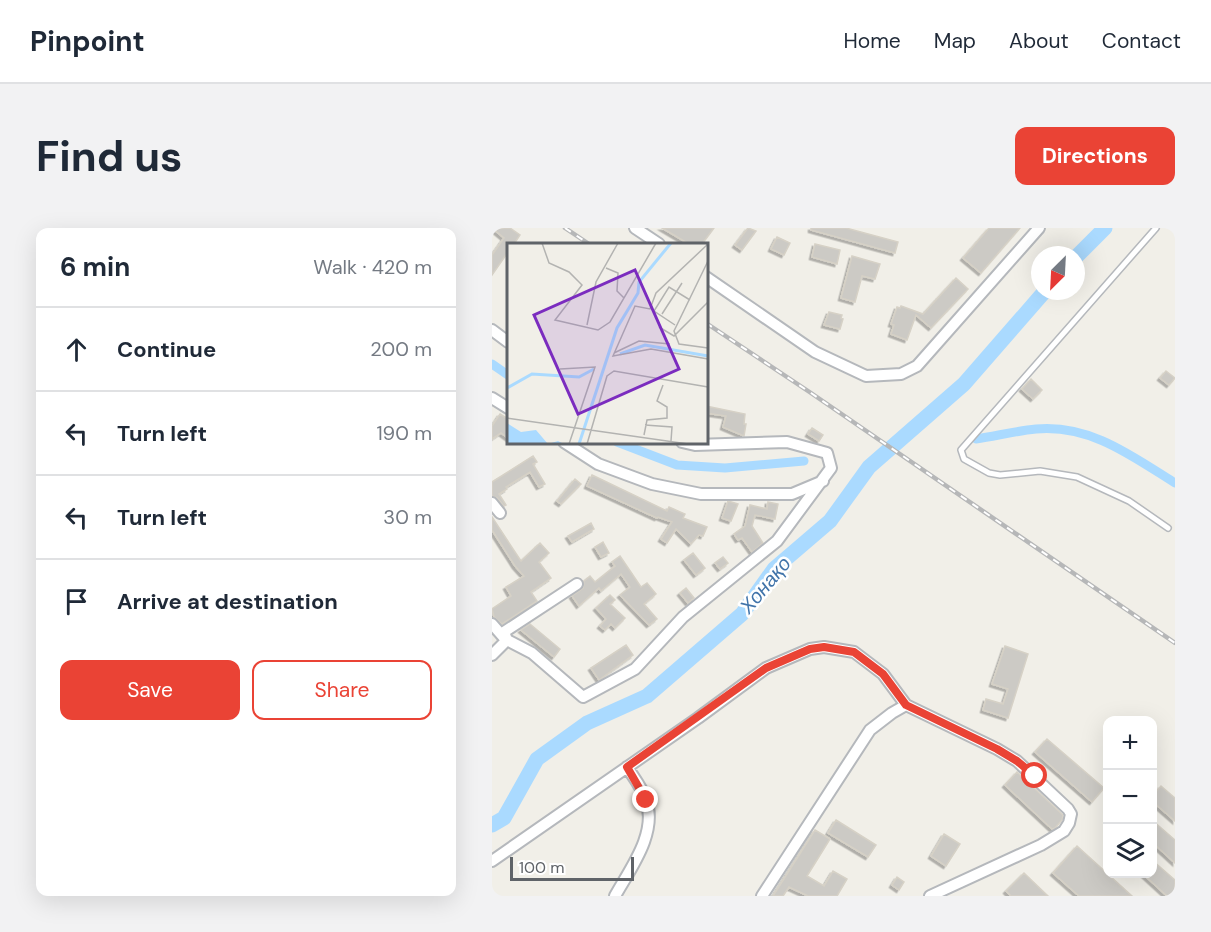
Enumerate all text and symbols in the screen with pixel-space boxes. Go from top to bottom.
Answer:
text: Pinpoint [30,23,145,60]
text: Home [843,27,901,55]
text: Map [934,27,976,55]
text: About [1009,27,1069,55]
text: Contact [1102,27,1181,55]
button: Directions [1015,127,1175,185]
text: Find us [36,129,182,184]
inset map [507,243,708,444]
north arrow [1031,246,1085,300]
text: 6 min [60,250,130,284]
text: Walk · 420 m [313,254,432,280]
icon: ahead [60,333,93,366]
text: Continue [117,335,216,364]
text: 200 m [370,336,432,362]
icon: left [60,417,93,450]
text: Turn left [117,419,207,448]
text: 190 m [376,420,432,446]
icon: left [60,501,93,534]
text: Turn left [117,503,207,532]
text: 30 m [383,504,432,530]
water label: Хонақо [733,551,796,620]
icon: arrive [60,585,93,618]
text: Arrive at destination [117,587,338,616]
button: Save [60,660,240,720]
button: Share [252,660,432,720]
map controls [1103,716,1157,878]
button: + [1103,716,1157,770]
route start [1021,762,1047,788]
button: − [1103,770,1157,824]
route end [632,786,658,812]
button: layers [1103,824,1157,878]
scale bar [510,854,634,882]
text: 100 m [519,857,564,878]

